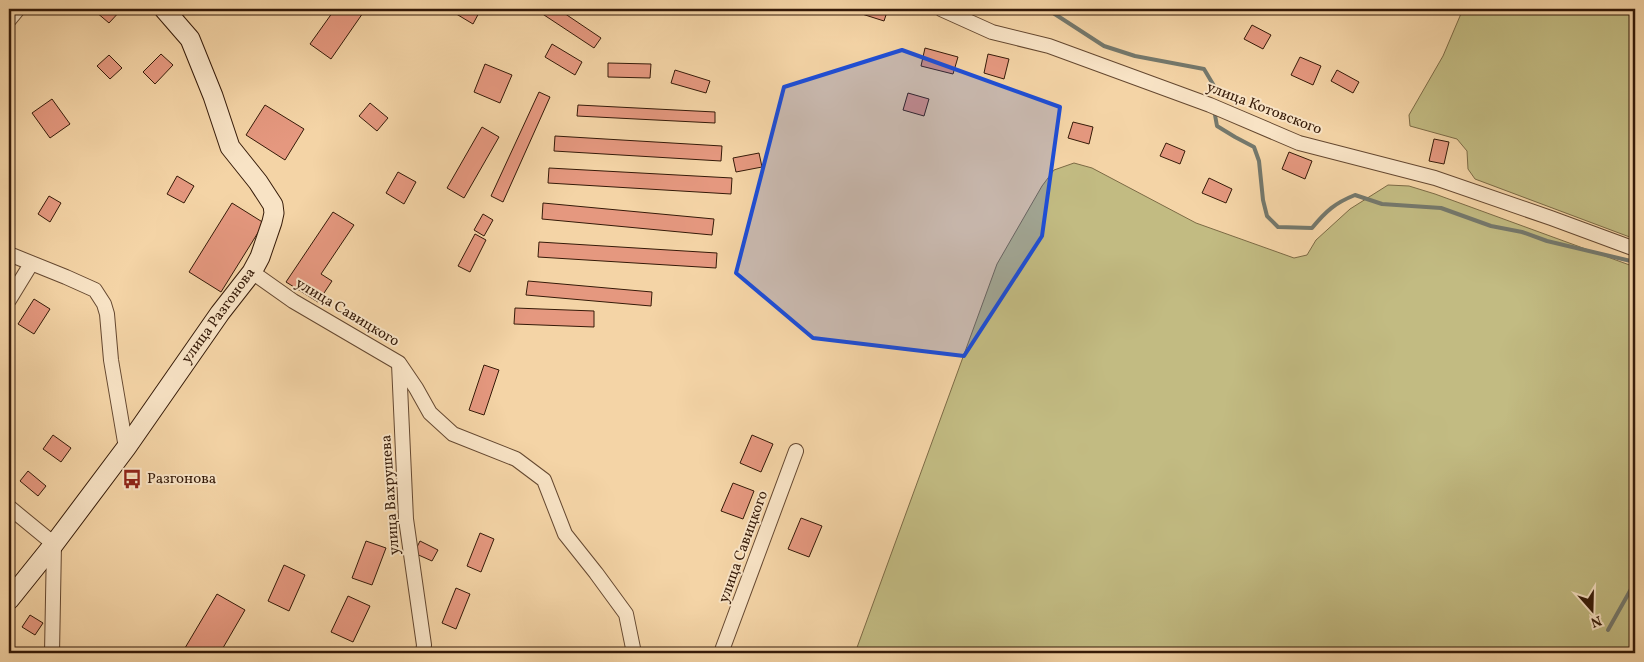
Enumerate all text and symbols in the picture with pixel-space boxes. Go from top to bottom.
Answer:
street label: улица Котовского [1203,77,1325,141]
street label: улица Разгонова [177,264,261,368]
street label: улица Савицкого [291,274,403,352]
street label: улица Вахрушева [376,434,406,556]
bus stop icon: Разгонова [121,468,143,490]
place label: Разгонова [147,469,216,490]
street label: улица Савицкого [714,488,774,606]
north arrow [1566,584,1616,634]
text: N [1588,610,1604,631]

